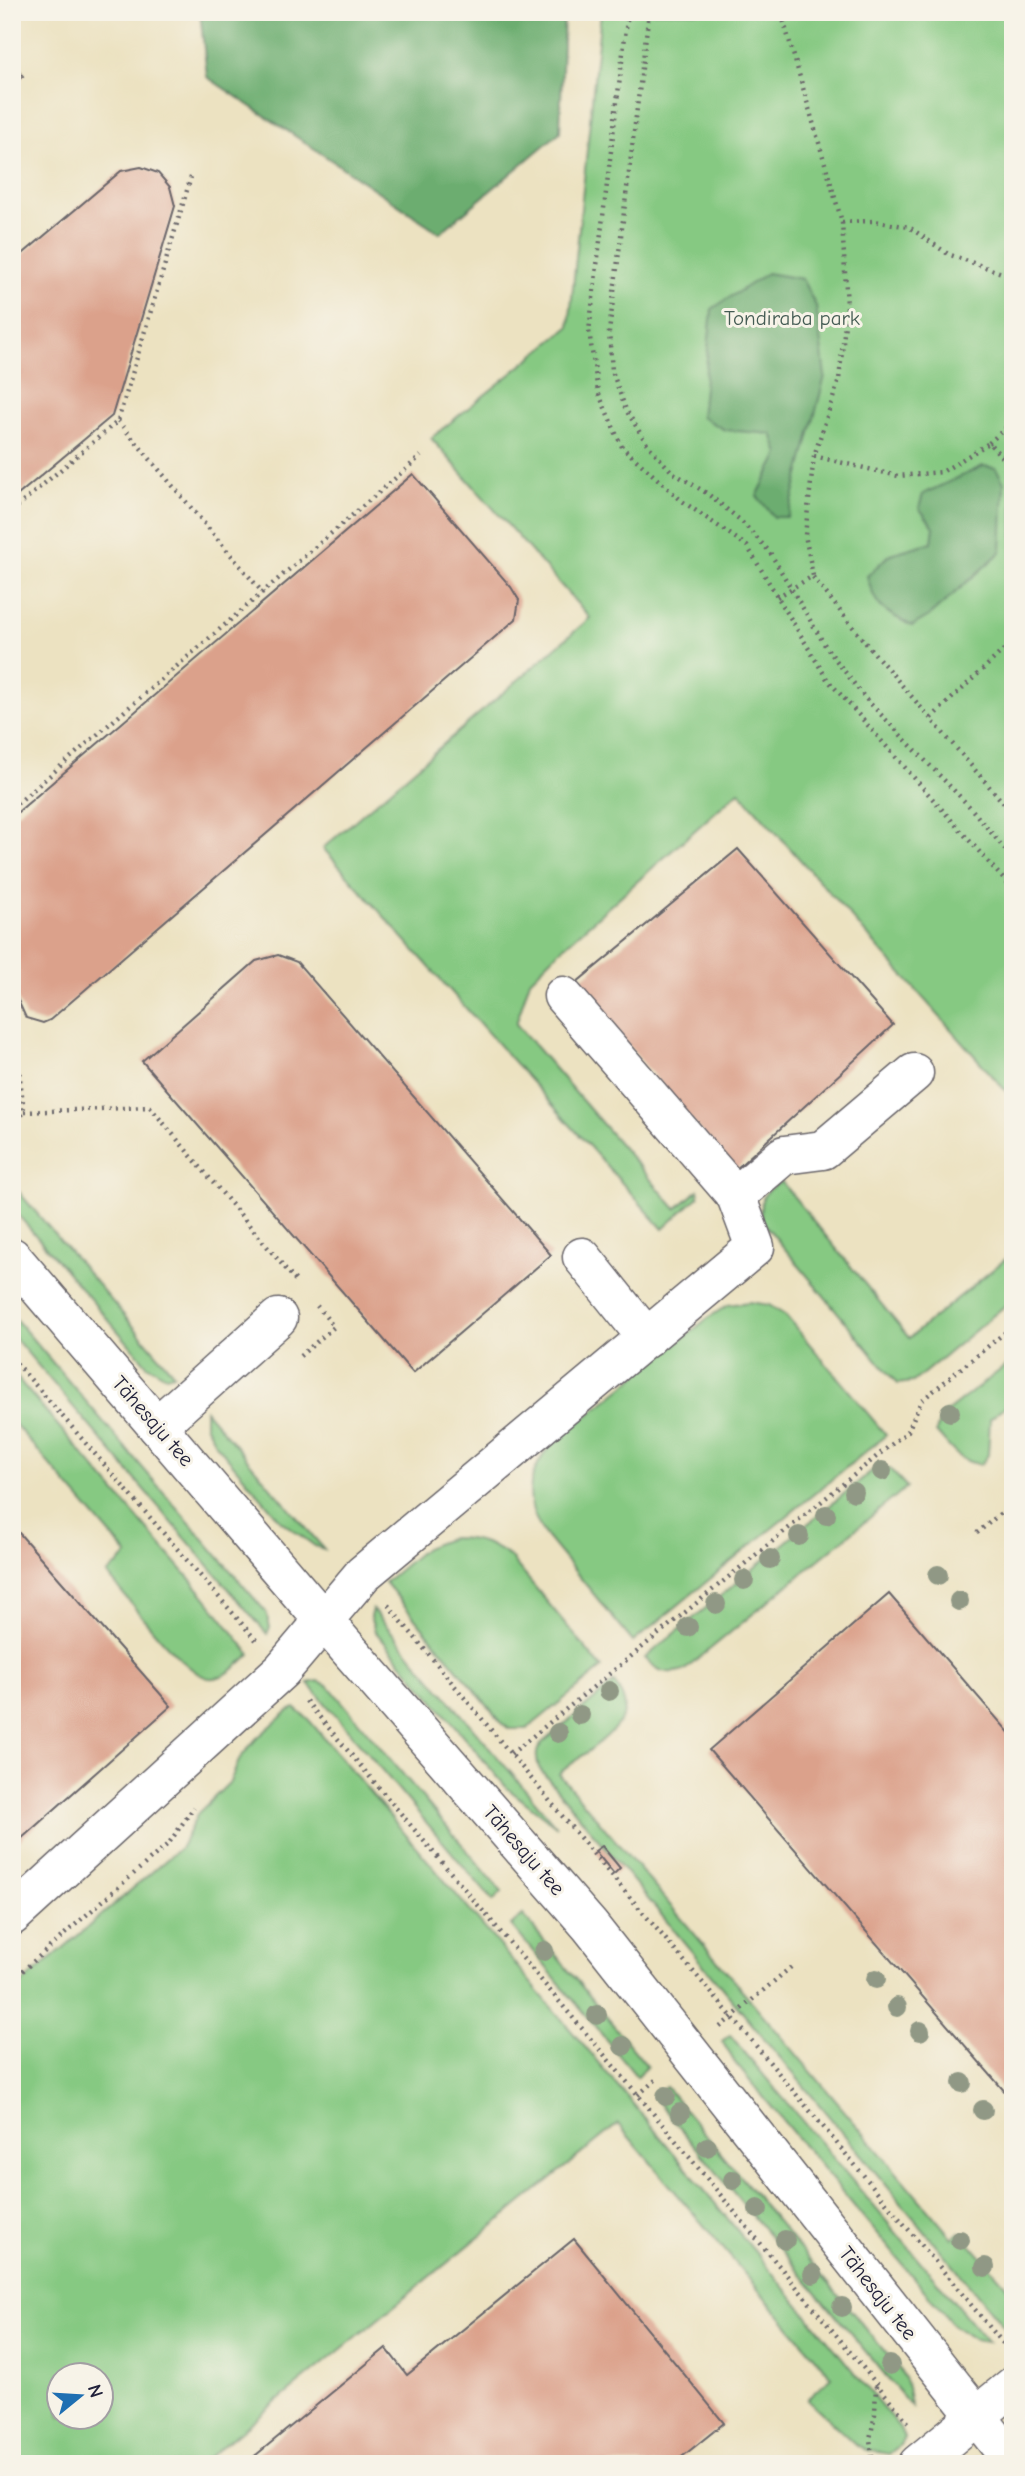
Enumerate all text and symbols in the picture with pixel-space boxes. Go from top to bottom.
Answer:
park label: Tondiraba park [724,306,860,330]
street label: Tähesaju tee [107,1371,199,1471]
street label: Tähesaju tee [478,1800,570,1900]
street label: Tähesaju tee [834,2242,922,2344]
north arrow [46,2360,116,2430]
text: N [83,2382,108,2400]

